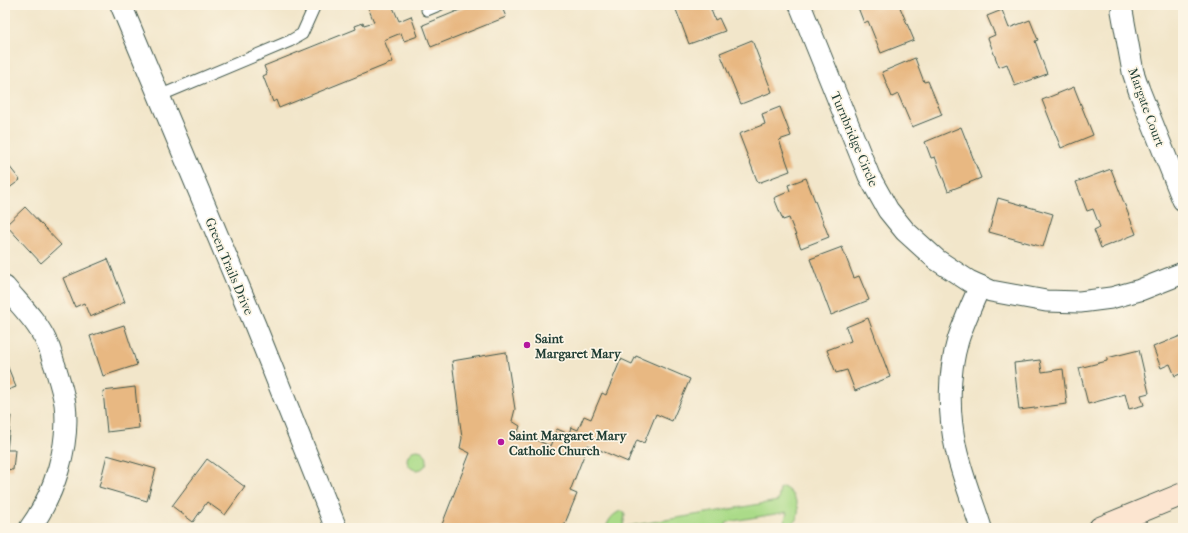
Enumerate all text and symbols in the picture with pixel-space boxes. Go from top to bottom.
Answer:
street label: Margate Court [1125,66,1168,149]
street label: Turnbridge Circle [828,89,882,189]
street label: Green Trails Drive [202,215,257,318]
place label: Saint Margaret Mary [534,331,622,362]
marker: Saint Margaret Mary [522,340,532,350]
place label: Saint Margaret Mary Catholic Church [509,428,628,458]
marker: Saint Margaret Mary Catholic Church [496,437,506,447]

